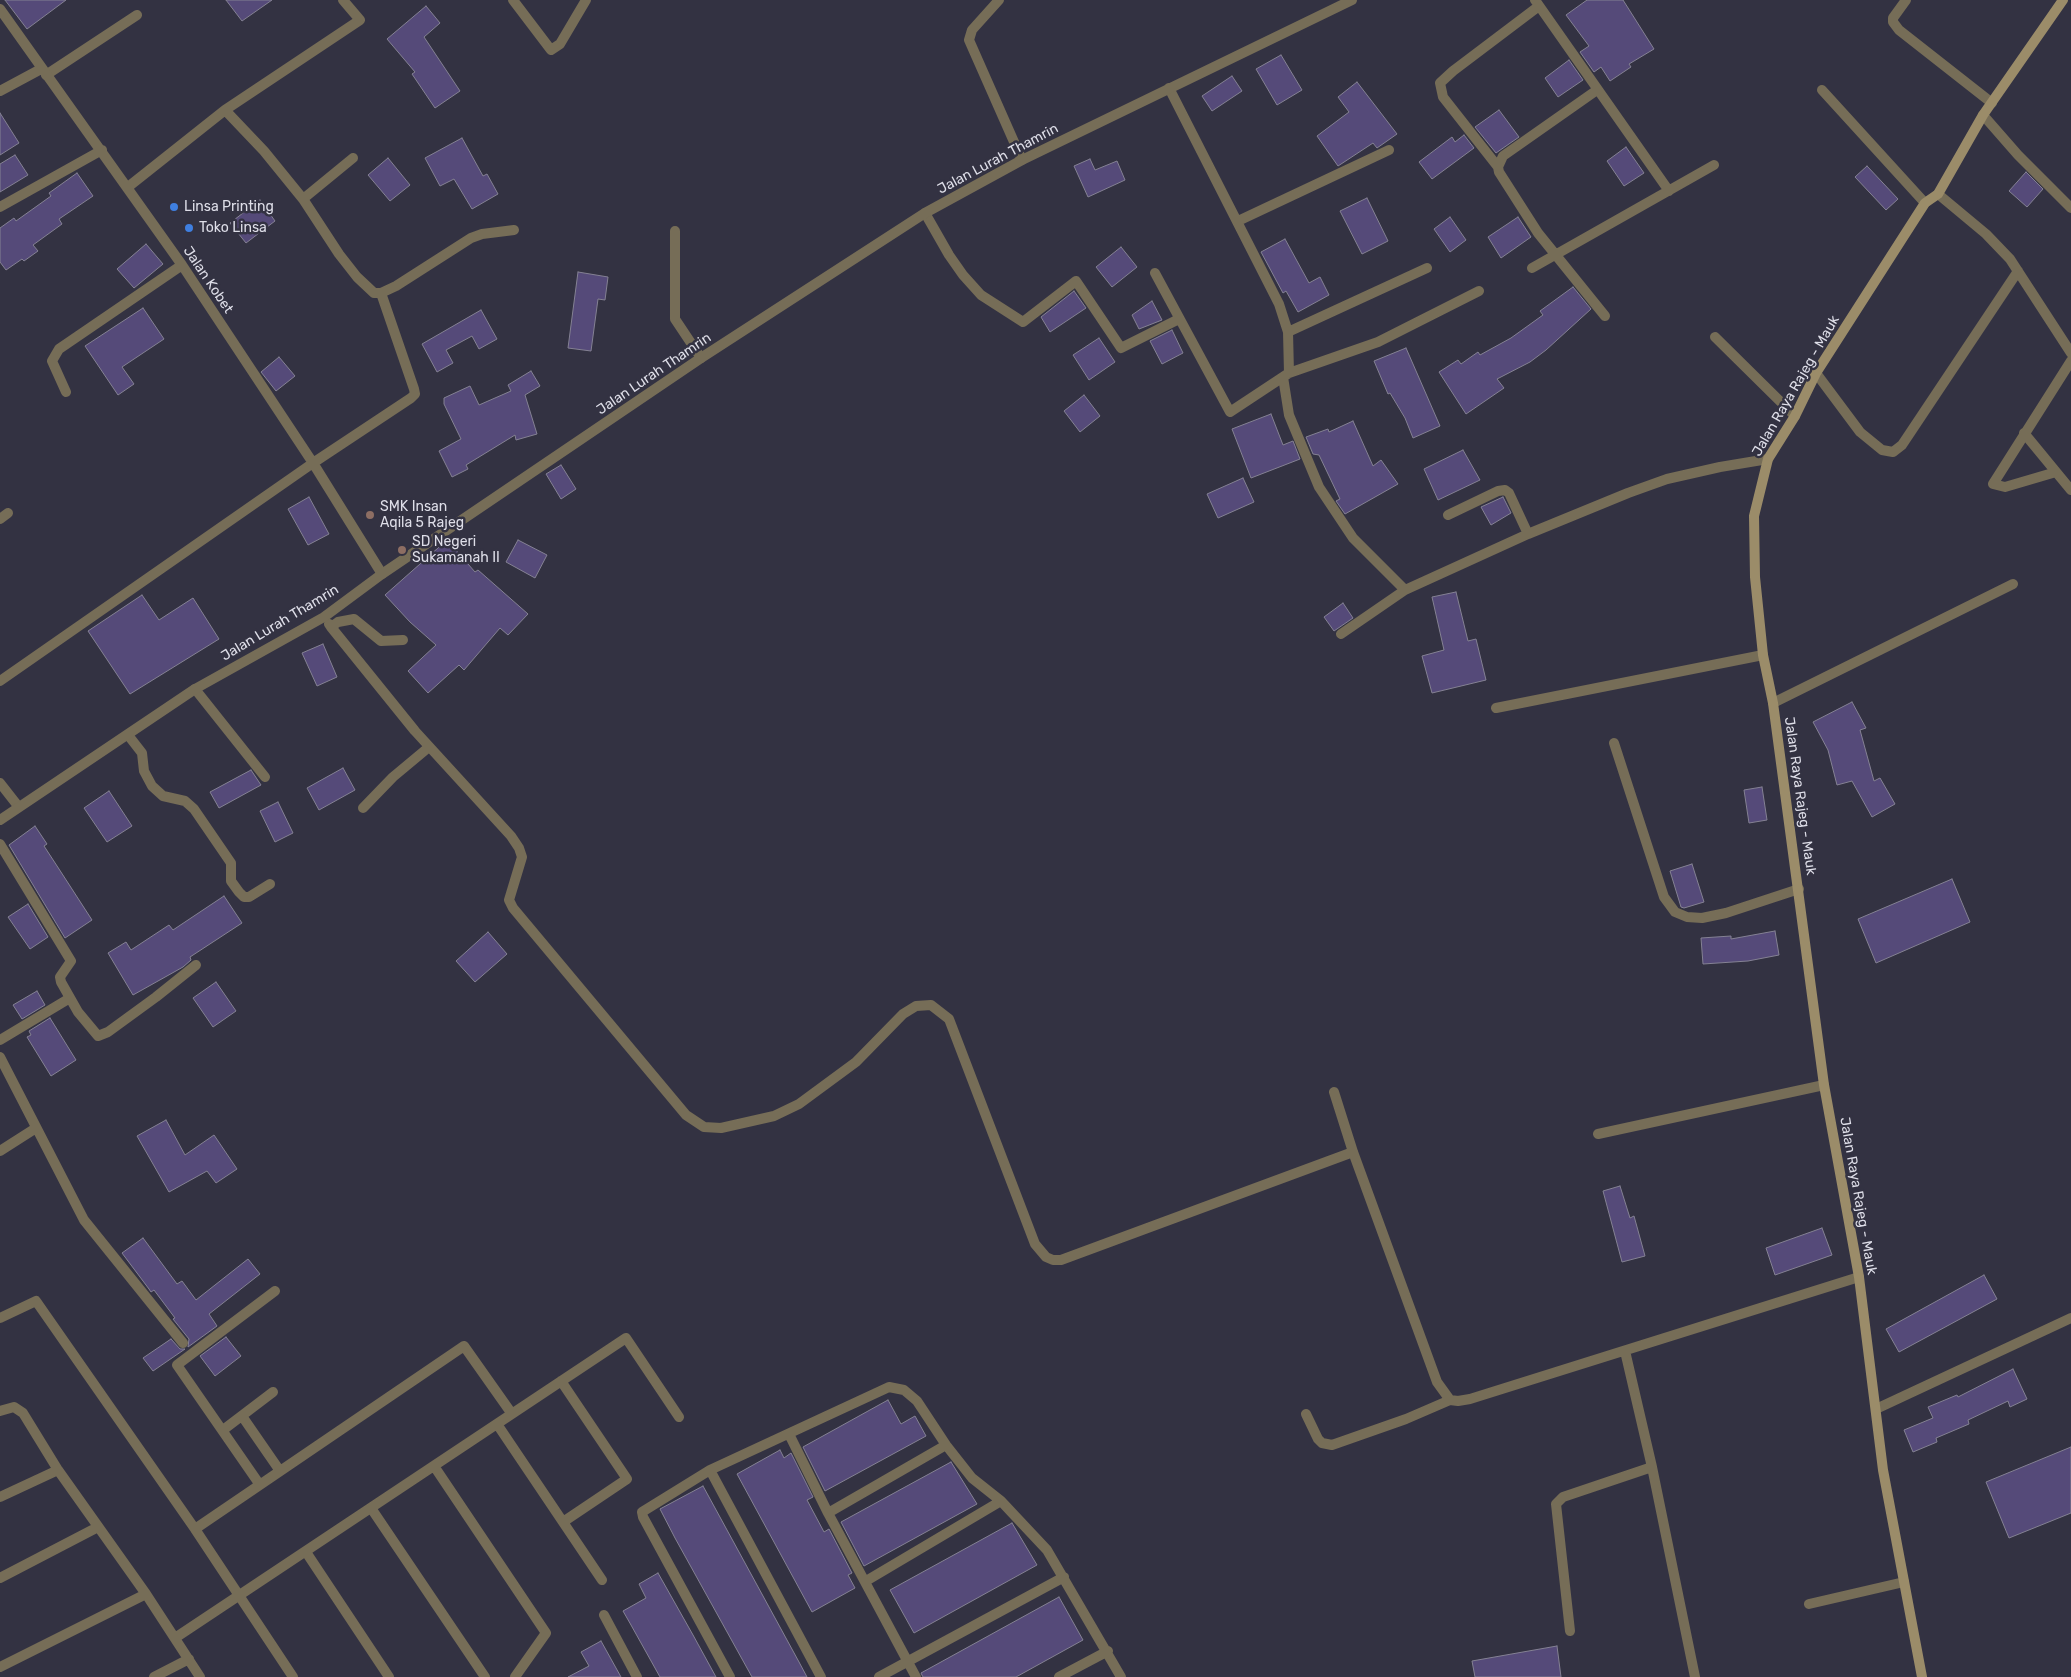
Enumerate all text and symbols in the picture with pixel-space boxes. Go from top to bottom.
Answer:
street label: Jalan Lurah Thamrin [935,120,1061,198]
place label: Linsa Printing [184,199,274,215]
marker: Linsa Printing [168,201,180,213]
place label: Toko Linsa [199,220,267,236]
marker: Toko Linsa [183,222,195,234]
street label: Jalan Kobet [179,243,237,317]
street label: Jalan Raya Rajeg - Mauk [1749,313,1843,459]
street label: Jalan Lurah Thamrin [594,329,714,419]
place label: SMK Insan Aqila 5 Rajeg [380,499,464,532]
marker: SMK Insan Aqila 5 Rajeg [364,509,376,521]
place label: SD Negeri Sukamanah II [412,534,500,566]
marker: SD Negeri Sukamanah II [396,544,408,556]
street label: Jalan Lurah Thamrin [218,581,342,665]
street label: Jalan Raya Rajeg - Mauk [1781,716,1819,876]
street label: Jalan Raya Rajeg - Mauk [1836,1116,1880,1276]

